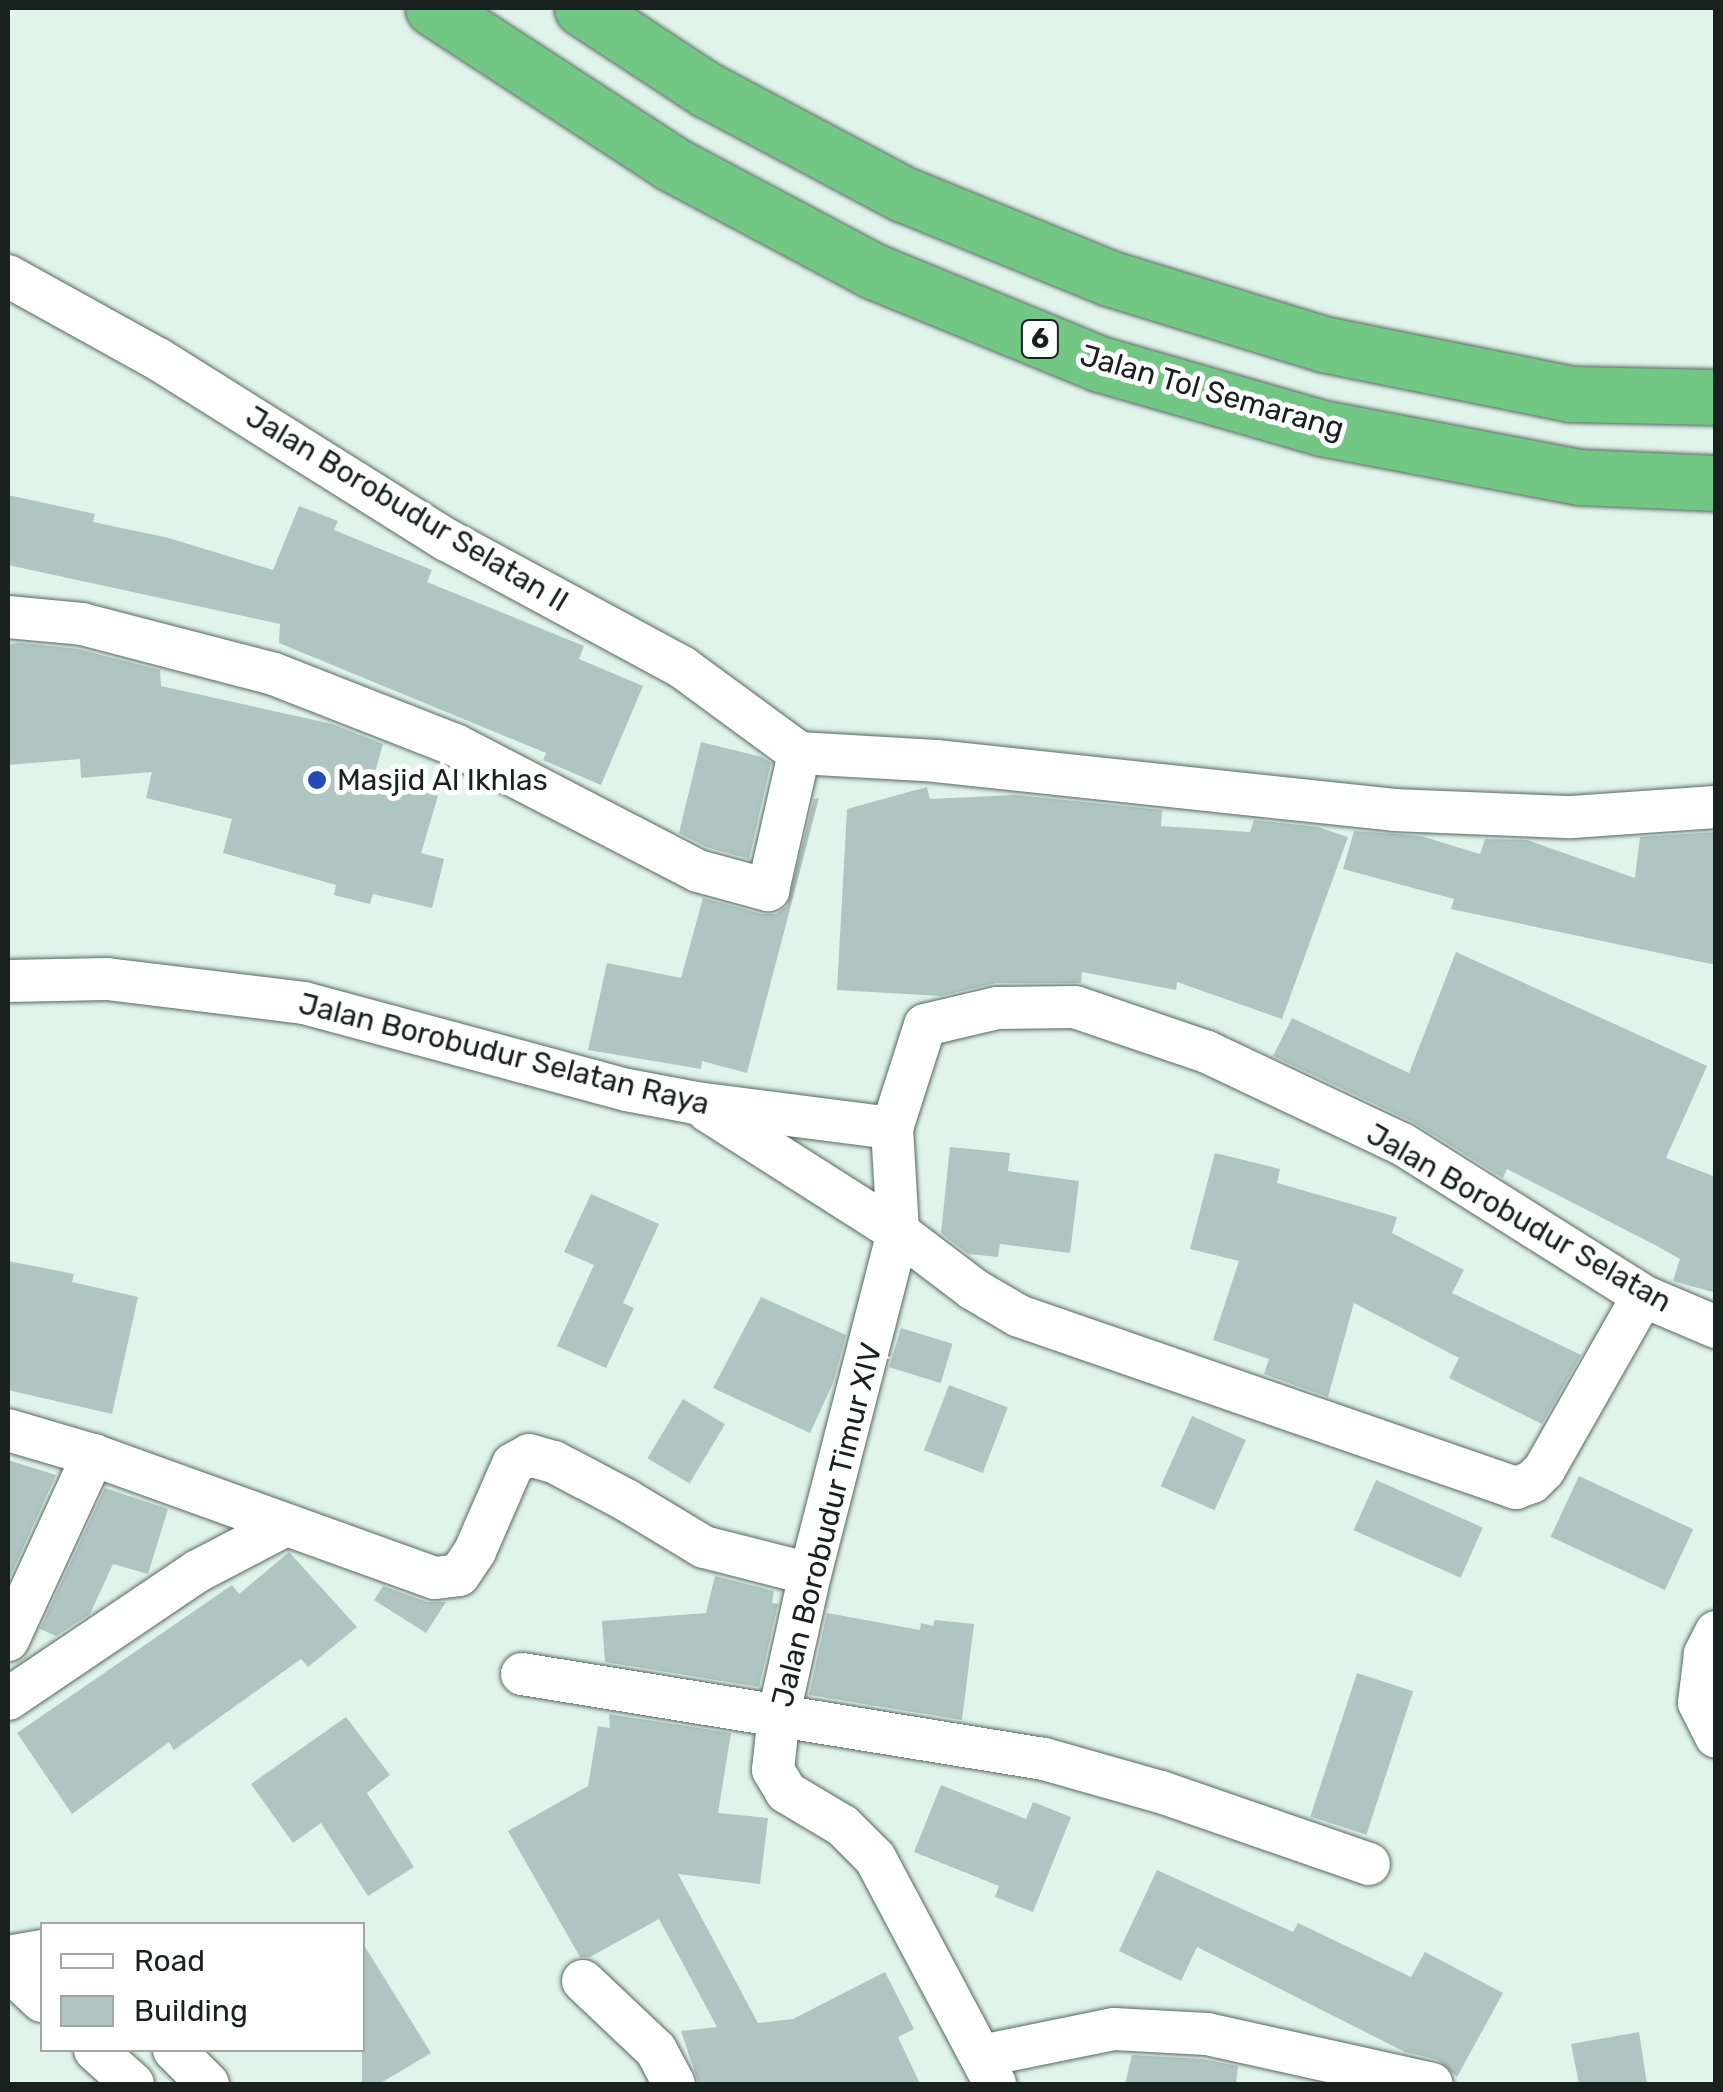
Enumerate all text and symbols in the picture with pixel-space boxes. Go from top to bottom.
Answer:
road number: 6 [1020,316,1060,362]
street label: Jalan Tol Semarang [1075,337,1349,447]
street label: Jalan Borobudur Selatan II [239,398,575,620]
place label: Masjid Al Ikhlas [337,762,549,798]
marker: Masjid Al Ikhlas [306,769,328,791]
street label: Jalan Borobudur Selatan Raya [295,985,713,1123]
street label: Jalan Borobudur Selatan [1360,1116,1678,1320]
street label: Jalan Borobudur Timur XIV [764,1338,890,1712]
legend [40,1922,365,2052]
text: Road [134,1943,205,1979]
text: Building [134,1993,248,2029]

